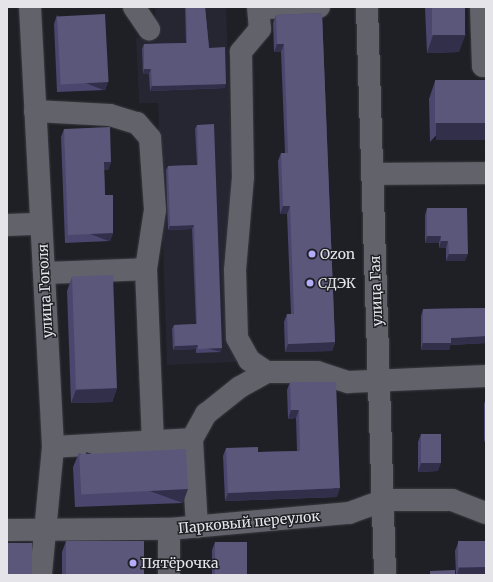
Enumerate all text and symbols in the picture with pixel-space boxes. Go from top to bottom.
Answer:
street label: улица Гоголя [34,243,56,339]
place label: Ozon [320,246,355,262]
marker: Ozon [307,249,317,259]
street label: улица Гая [366,255,386,327]
place label: СДЭК [318,275,356,291]
marker: СДЭК [305,278,315,288]
street label: Парковый переулок [177,507,321,537]
place label: Пятёрочка [141,555,218,571]
marker: Пятёрочка [128,558,138,568]

